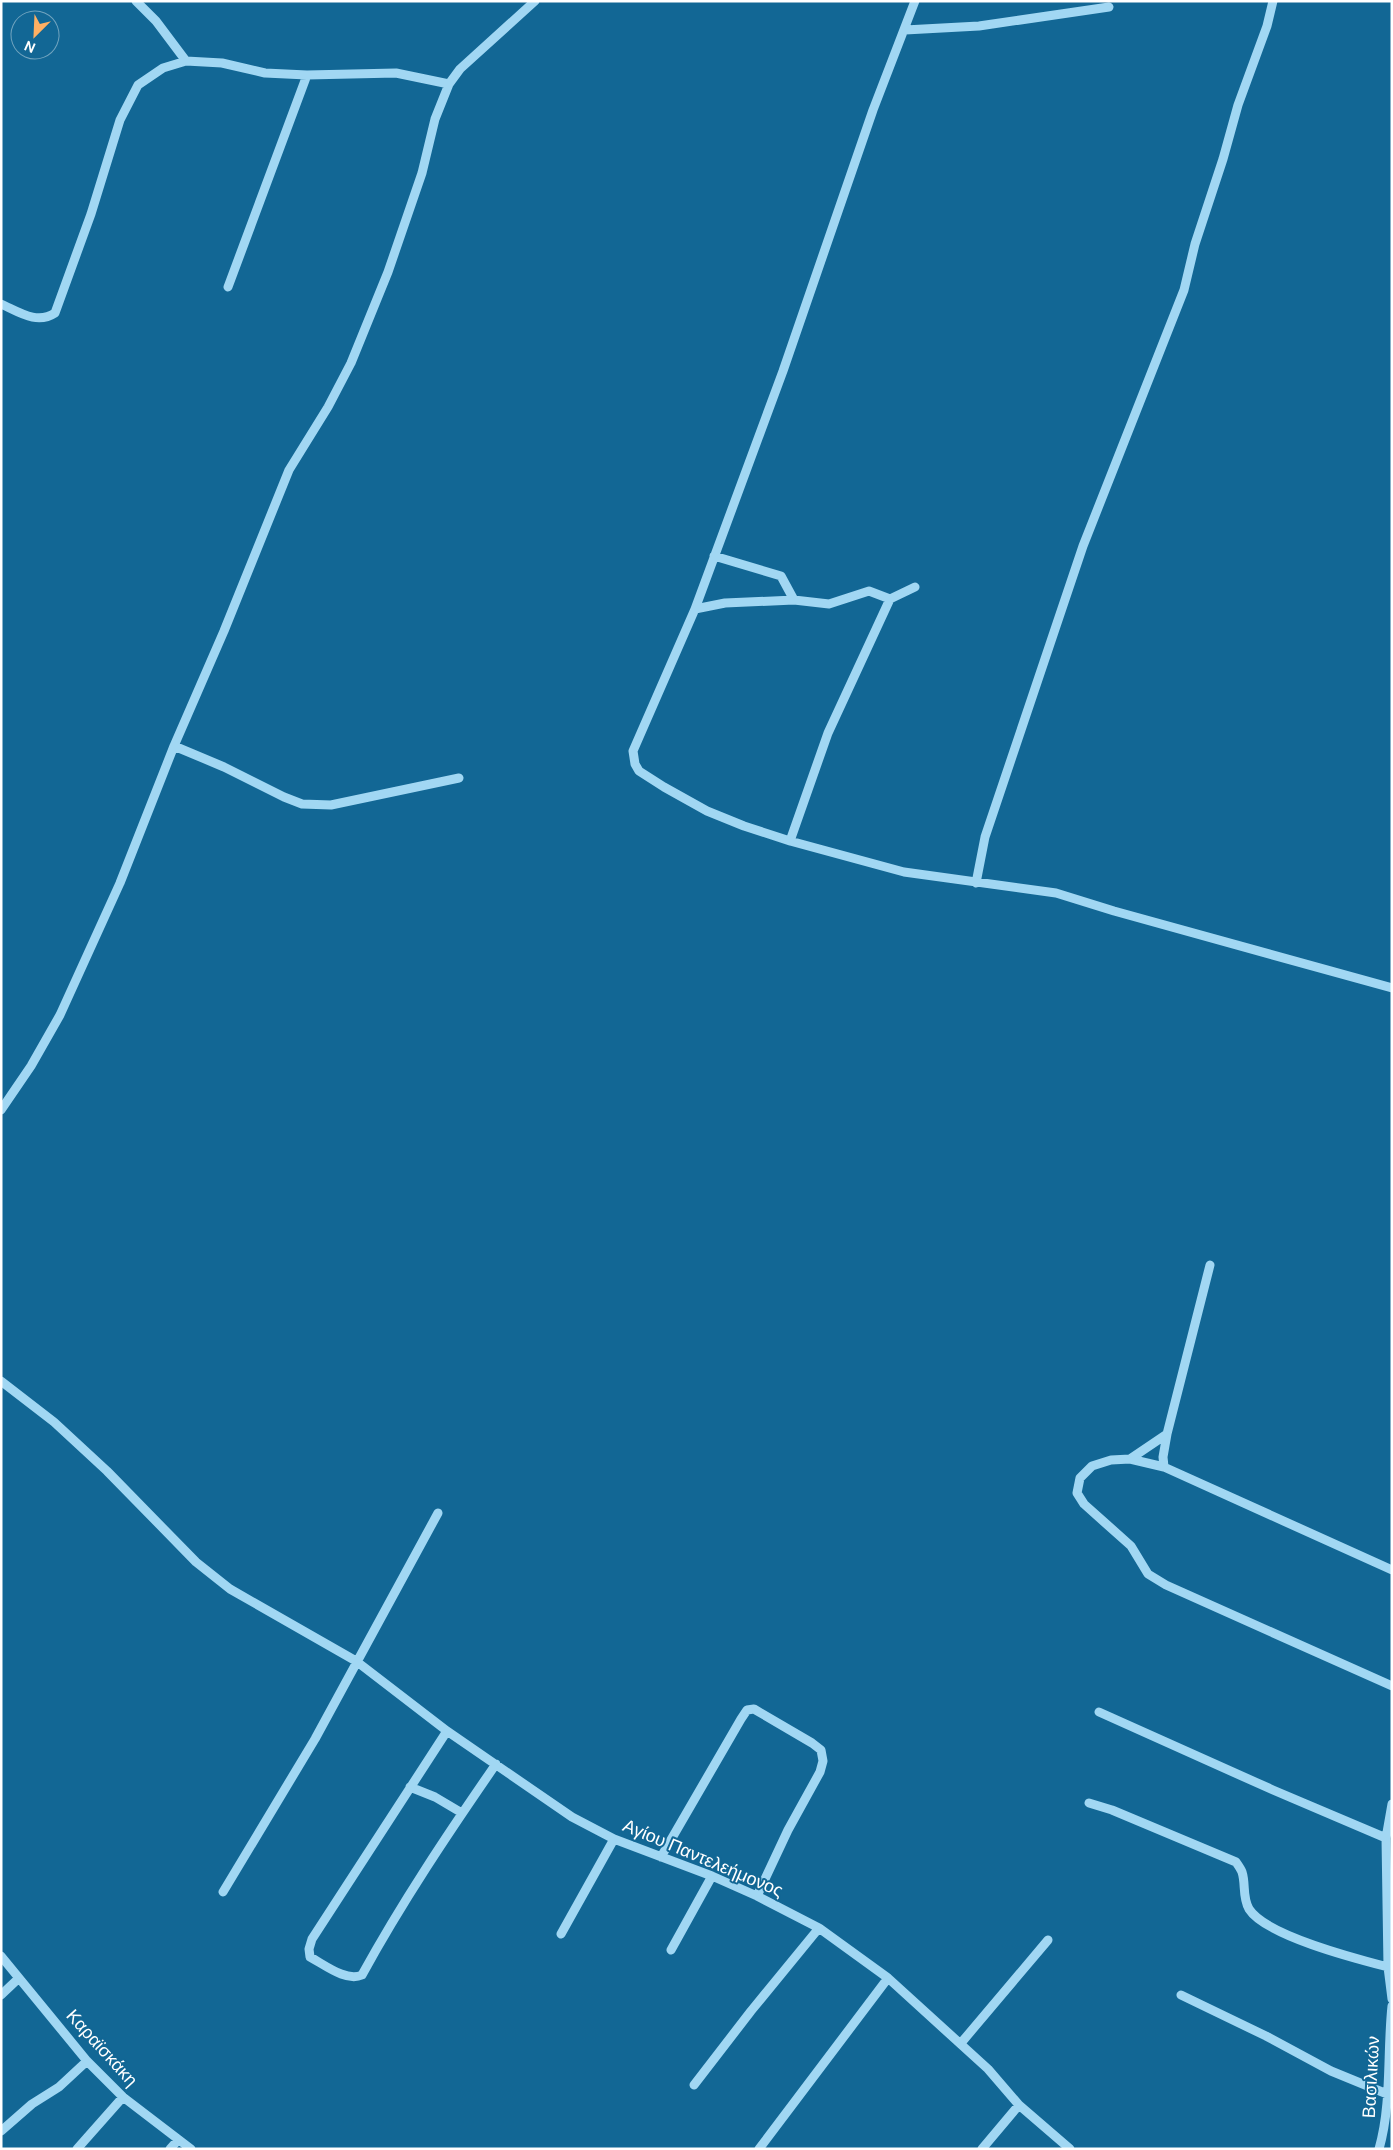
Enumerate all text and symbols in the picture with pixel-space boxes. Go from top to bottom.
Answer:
north arrow [10,10,60,60]
text: N [21,37,38,57]
street label: Αγίου Παντελεήμονος [619,1813,787,1903]
street label: Καραϊσκάκη [61,2004,143,2092]
street label: Βασιλικών [1357,2035,1385,2119]

